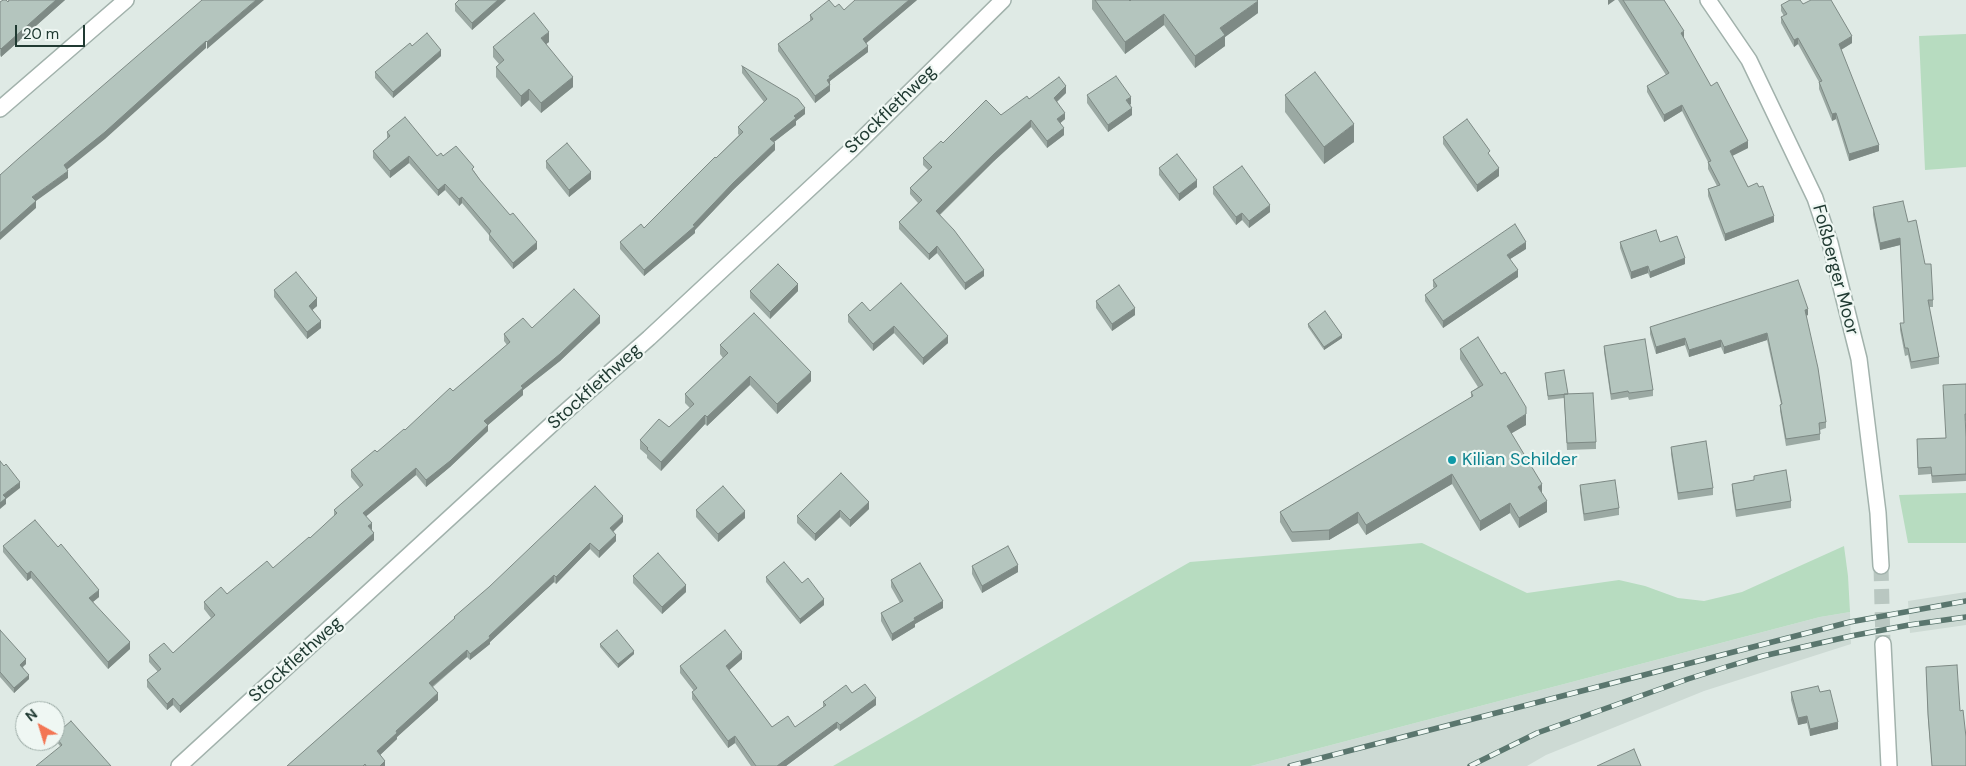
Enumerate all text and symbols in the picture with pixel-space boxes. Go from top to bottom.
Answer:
scale bar [18,15,88,47]
text: 20 m [23,24,59,44]
street label: Stockflethweg [841,61,941,159]
street label: Foßberger Moor [1807,202,1863,338]
street label: Stockflethweg [544,339,646,435]
place label: Kilian Schilder [1462,449,1578,471]
marker: Kilian Schilder [1446,454,1458,466]
street label: Stockflethweg [245,612,347,708]
north arrow [15,701,65,751]
text: N [22,705,41,725]

